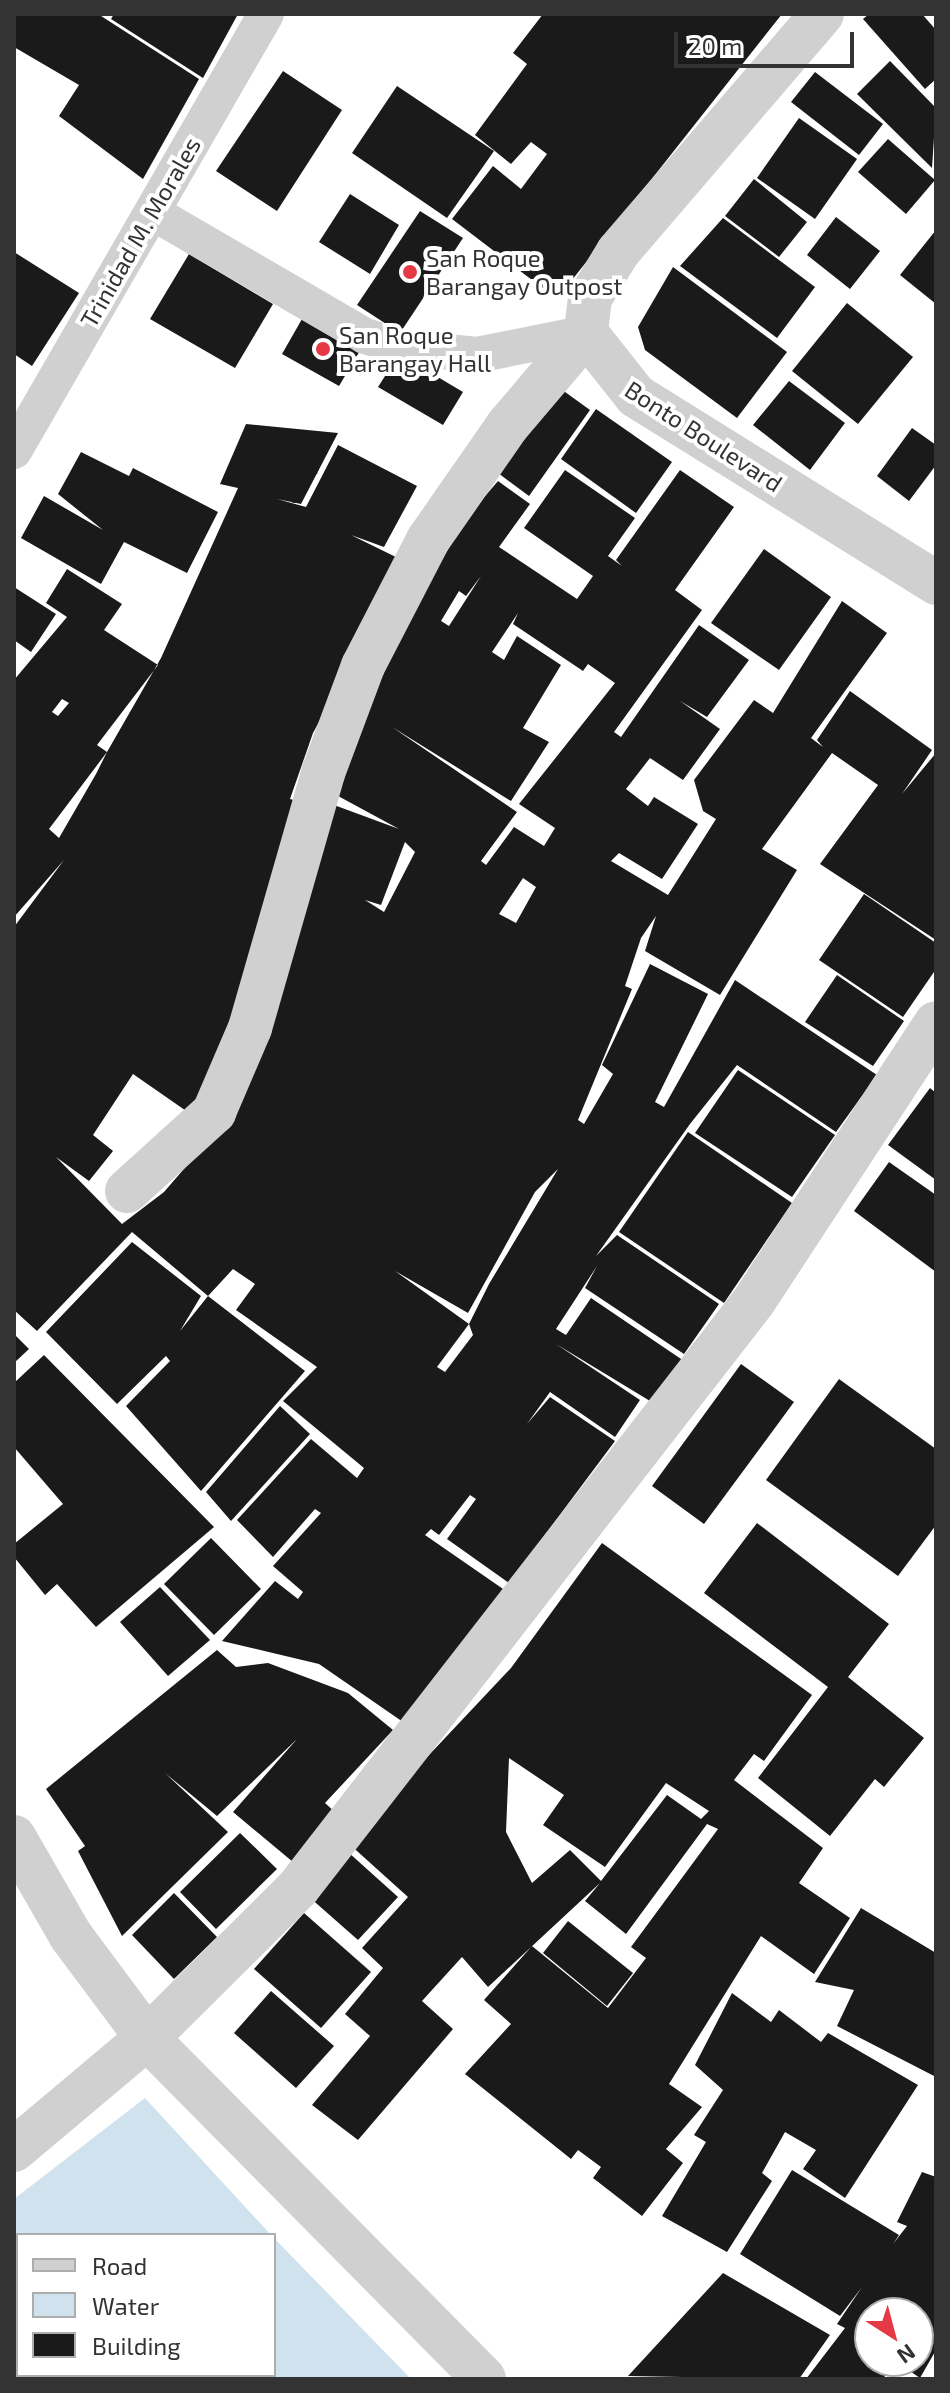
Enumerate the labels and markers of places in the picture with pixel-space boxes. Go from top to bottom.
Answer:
place label: San Roque Barangay Outpost [426,244,623,300]
marker: San Roque Barangay Outpost [401,263,419,281]
place label: San Roque Barangay Hall [339,321,492,377]
marker: San Roque Barangay Hall [314,340,332,358]

